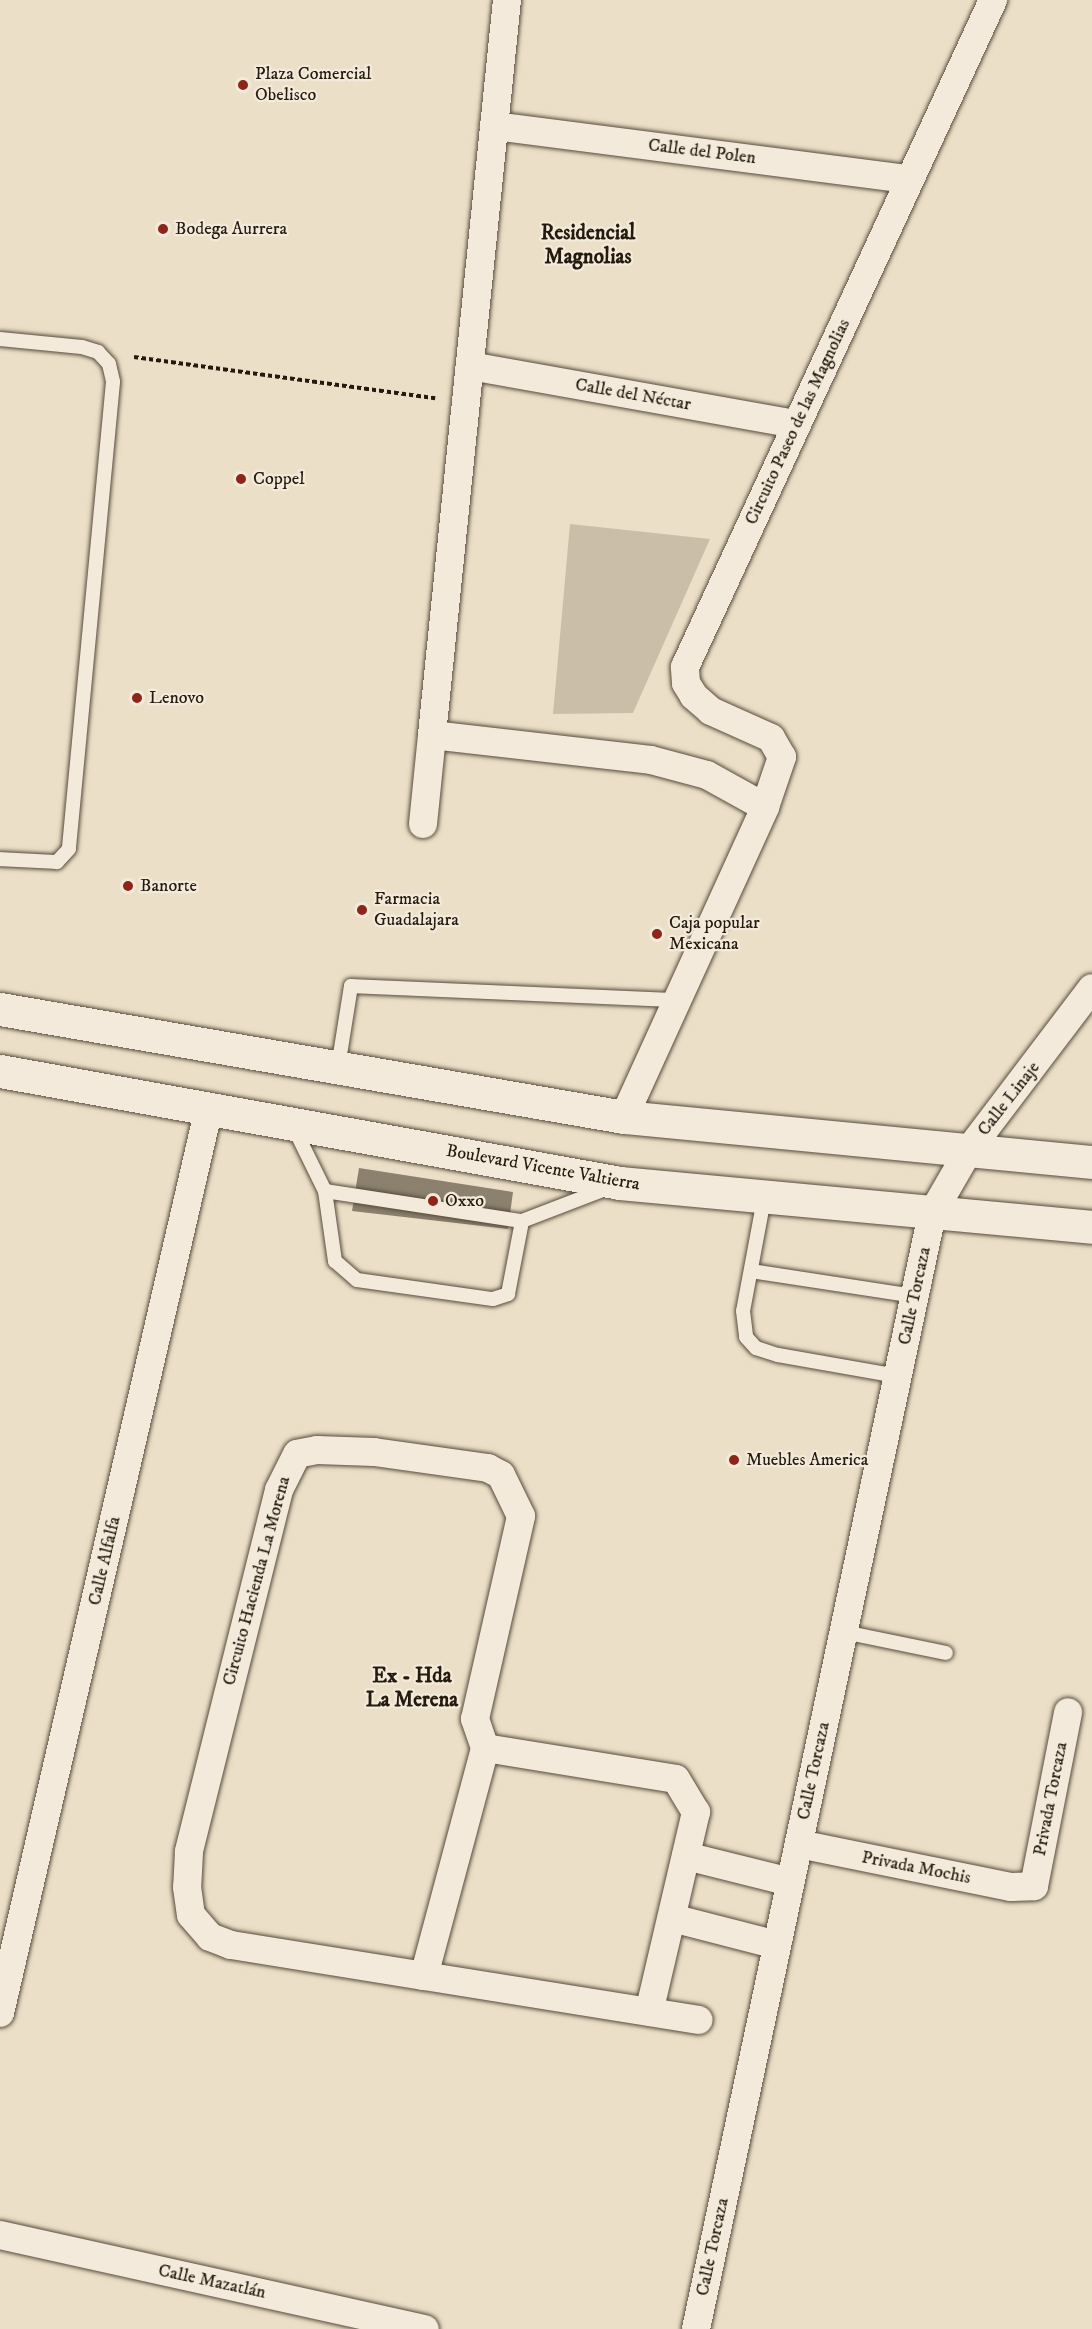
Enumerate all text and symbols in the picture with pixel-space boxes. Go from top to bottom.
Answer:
place label: Plaza Comercial Obelisco [255,64,371,106]
marker: Plaza Comercial Obelisco [236,78,250,92]
street label: Calle del Polen [647,135,757,169]
place label: Bodega Aurrera [175,218,287,240]
district label: Residencial Magnolias [541,220,635,270]
marker: Bodega Aurrera [156,222,170,236]
street label: Circuito Paseo de las Magnolias [741,316,855,528]
street label: Calle del Néctar [573,374,693,416]
place label: Coppel [253,468,305,490]
marker: Coppel [234,472,248,486]
place label: Lenovo [149,687,204,709]
marker: Lenovo [130,691,144,705]
place label: Banorte [140,875,197,897]
marker: Banorte [121,879,135,893]
place label: Farmacia Guadalajara [374,889,459,932]
marker: Farmacia Guadalajara [355,903,369,917]
place label: Caja popular Mexicana [669,913,760,956]
marker: Caja popular Mexicana [650,927,664,941]
street label: Calle Linaje [973,1058,1045,1140]
street label: Boulevard Vicente Valtierra [444,1140,642,1196]
place label: Oxxo [445,1190,484,1212]
marker: Oxxo [426,1194,440,1208]
street label: Calle Torcaza [894,1245,936,1347]
place label: Muebles America [746,1449,868,1471]
marker: Muebles America [727,1453,741,1467]
street label: Circuito Hacienda La Morena [219,1474,295,1688]
street label: Calle Alfalfa [84,1514,126,1608]
district label: Ex - Hda La Merena [366,1663,458,1713]
street label: Calle Torcaza [793,1720,835,1822]
street label: Privada Torcaza [1029,1740,1073,1858]
street label: Privada Mochis [860,1847,972,1889]
street label: Calle Torcaza [692,2196,734,2298]
street label: Calle Mazatlán [156,2260,268,2304]

